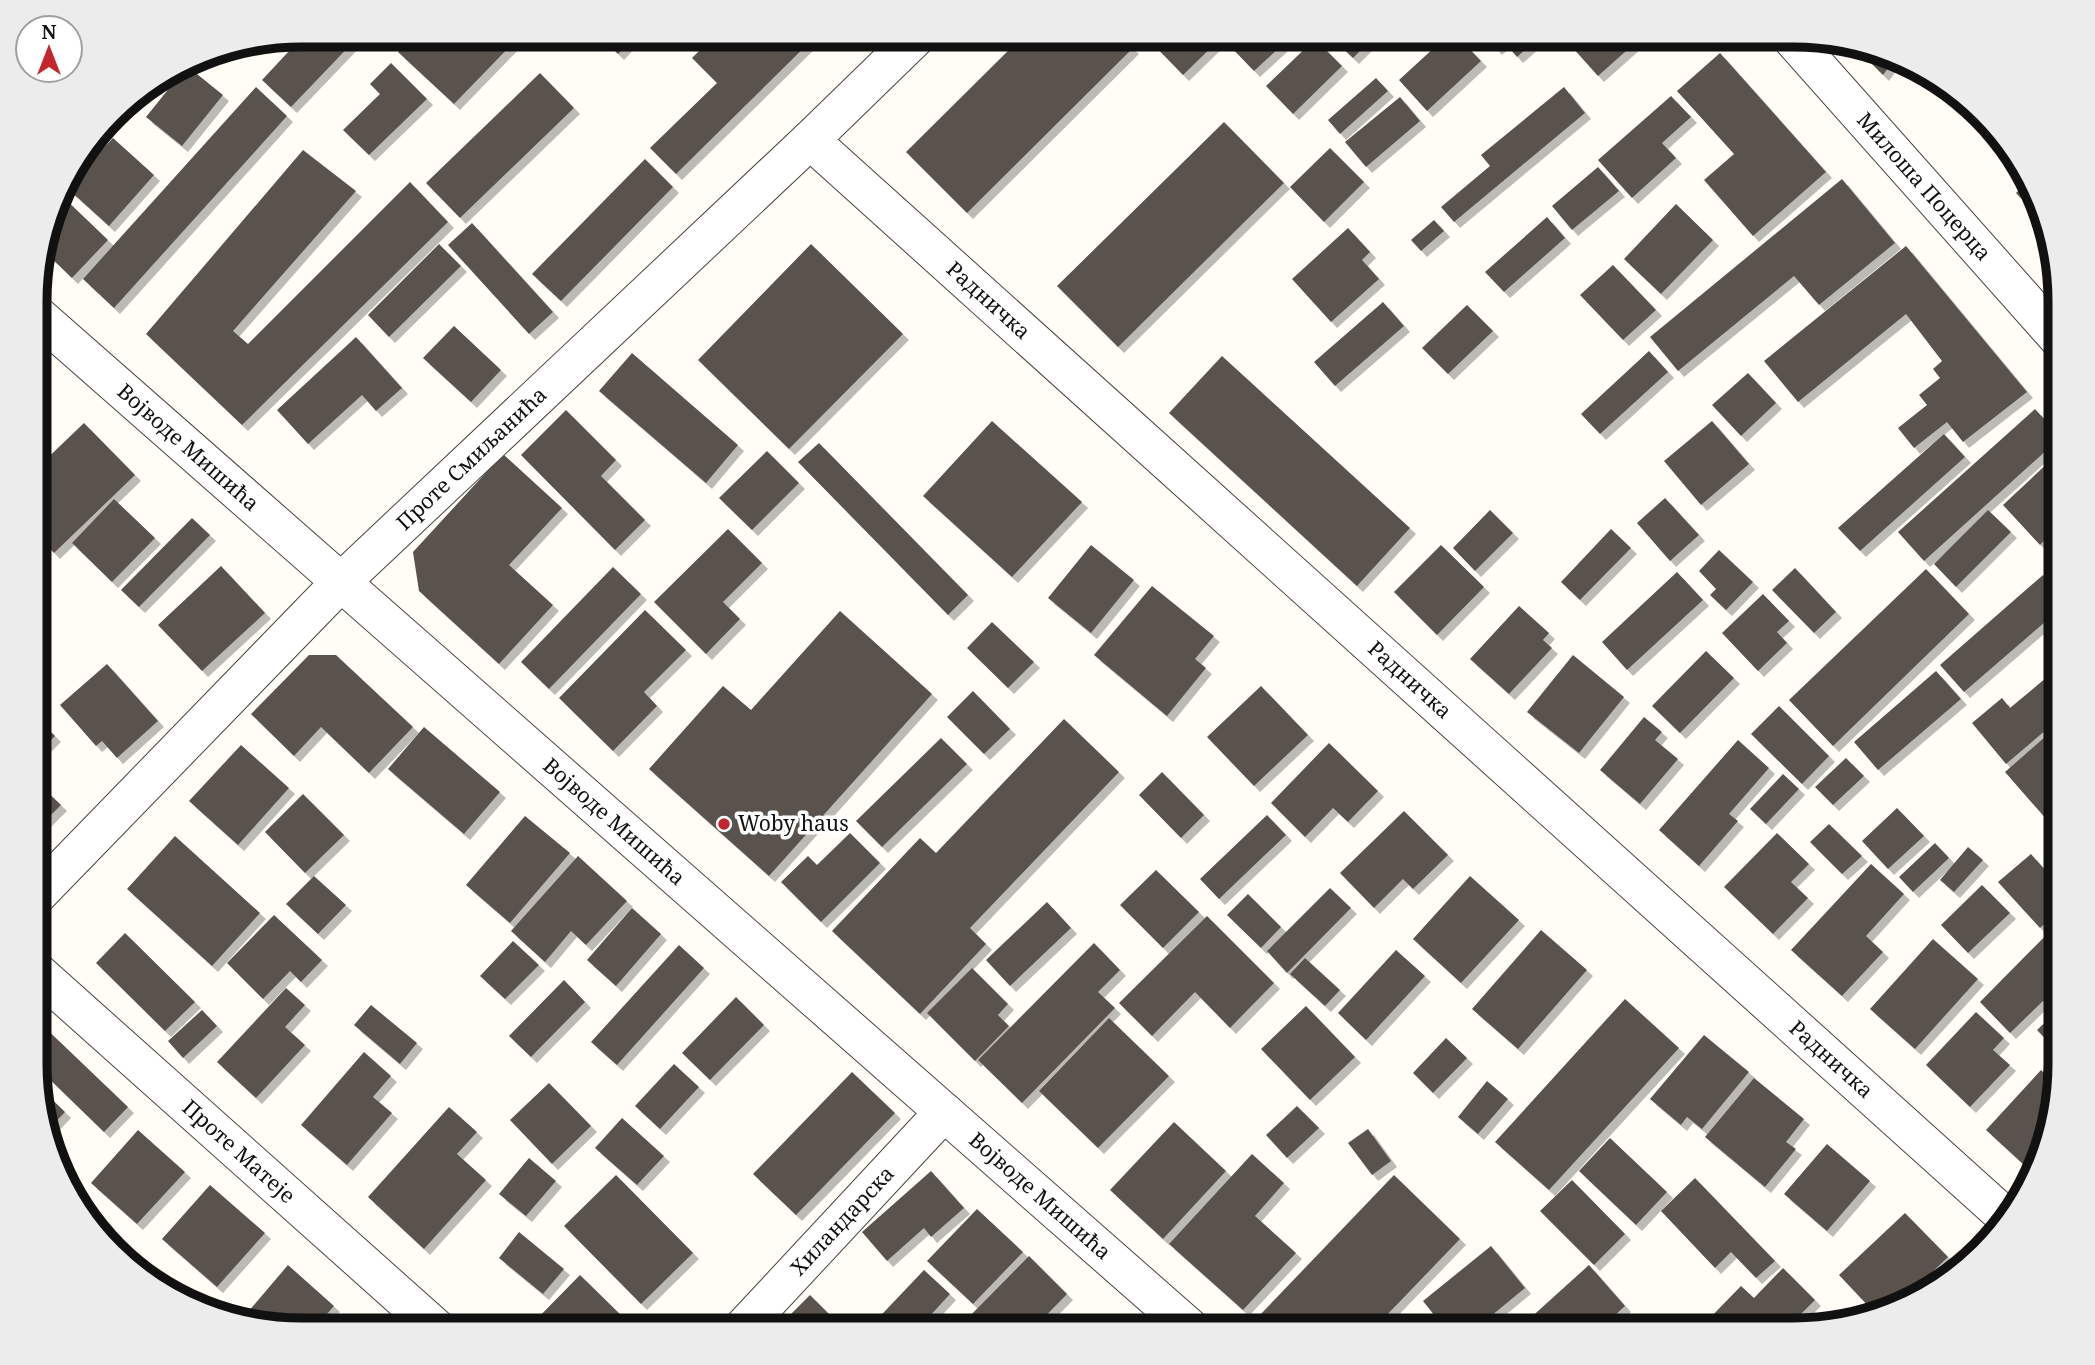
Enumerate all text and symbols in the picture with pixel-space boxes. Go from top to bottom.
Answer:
north arrow [14,14,84,84]
text: N [42,19,57,45]
street label: Милоша Поцерца [1851,106,1998,266]
street label: Радничка [941,255,1037,345]
street label: Војводе Мишића [112,377,266,517]
street label: Проте Смиљанића [390,380,552,536]
street label: Радничка [1362,634,1458,724]
street label: Војводе Мишића [538,751,692,891]
place label: Woby haus [738,809,849,837]
marker: Woby haus [716,816,732,832]
street label: Радничка [1784,1014,1880,1104]
street label: Проте Матеје [177,1093,302,1209]
street label: Војводе Мишића [964,1125,1117,1266]
street label: Хиландарска [784,1159,900,1281]

